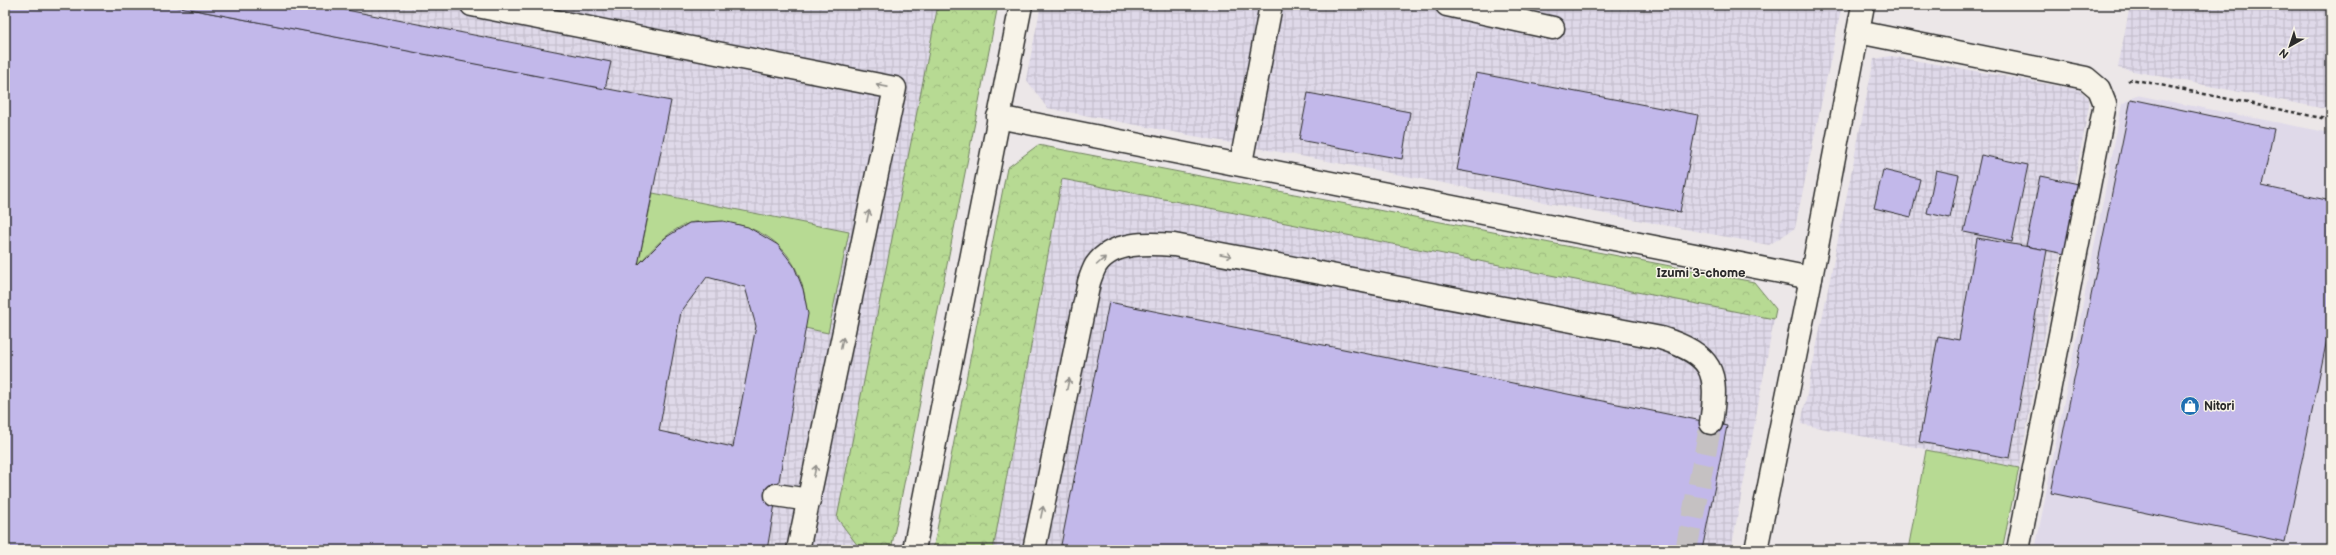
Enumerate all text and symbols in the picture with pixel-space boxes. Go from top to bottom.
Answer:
north arrow [2270,26,2310,66]
text: N [2277,46,2291,61]
one-way arrow [876,81,889,89]
one-way arrow [865,210,873,223]
one-way arrow [1219,251,1232,259]
one-way arrow [1096,256,1106,265]
district label: Izumi 3-chome [1657,265,1746,281]
one-way arrow [838,337,846,350]
one-way arrow [1064,378,1072,391]
shop icon: Nitori [2179,395,2201,417]
place label: Nitori [2204,399,2234,414]
one-way arrow [811,465,819,478]
one-way arrow [1038,506,1046,519]

